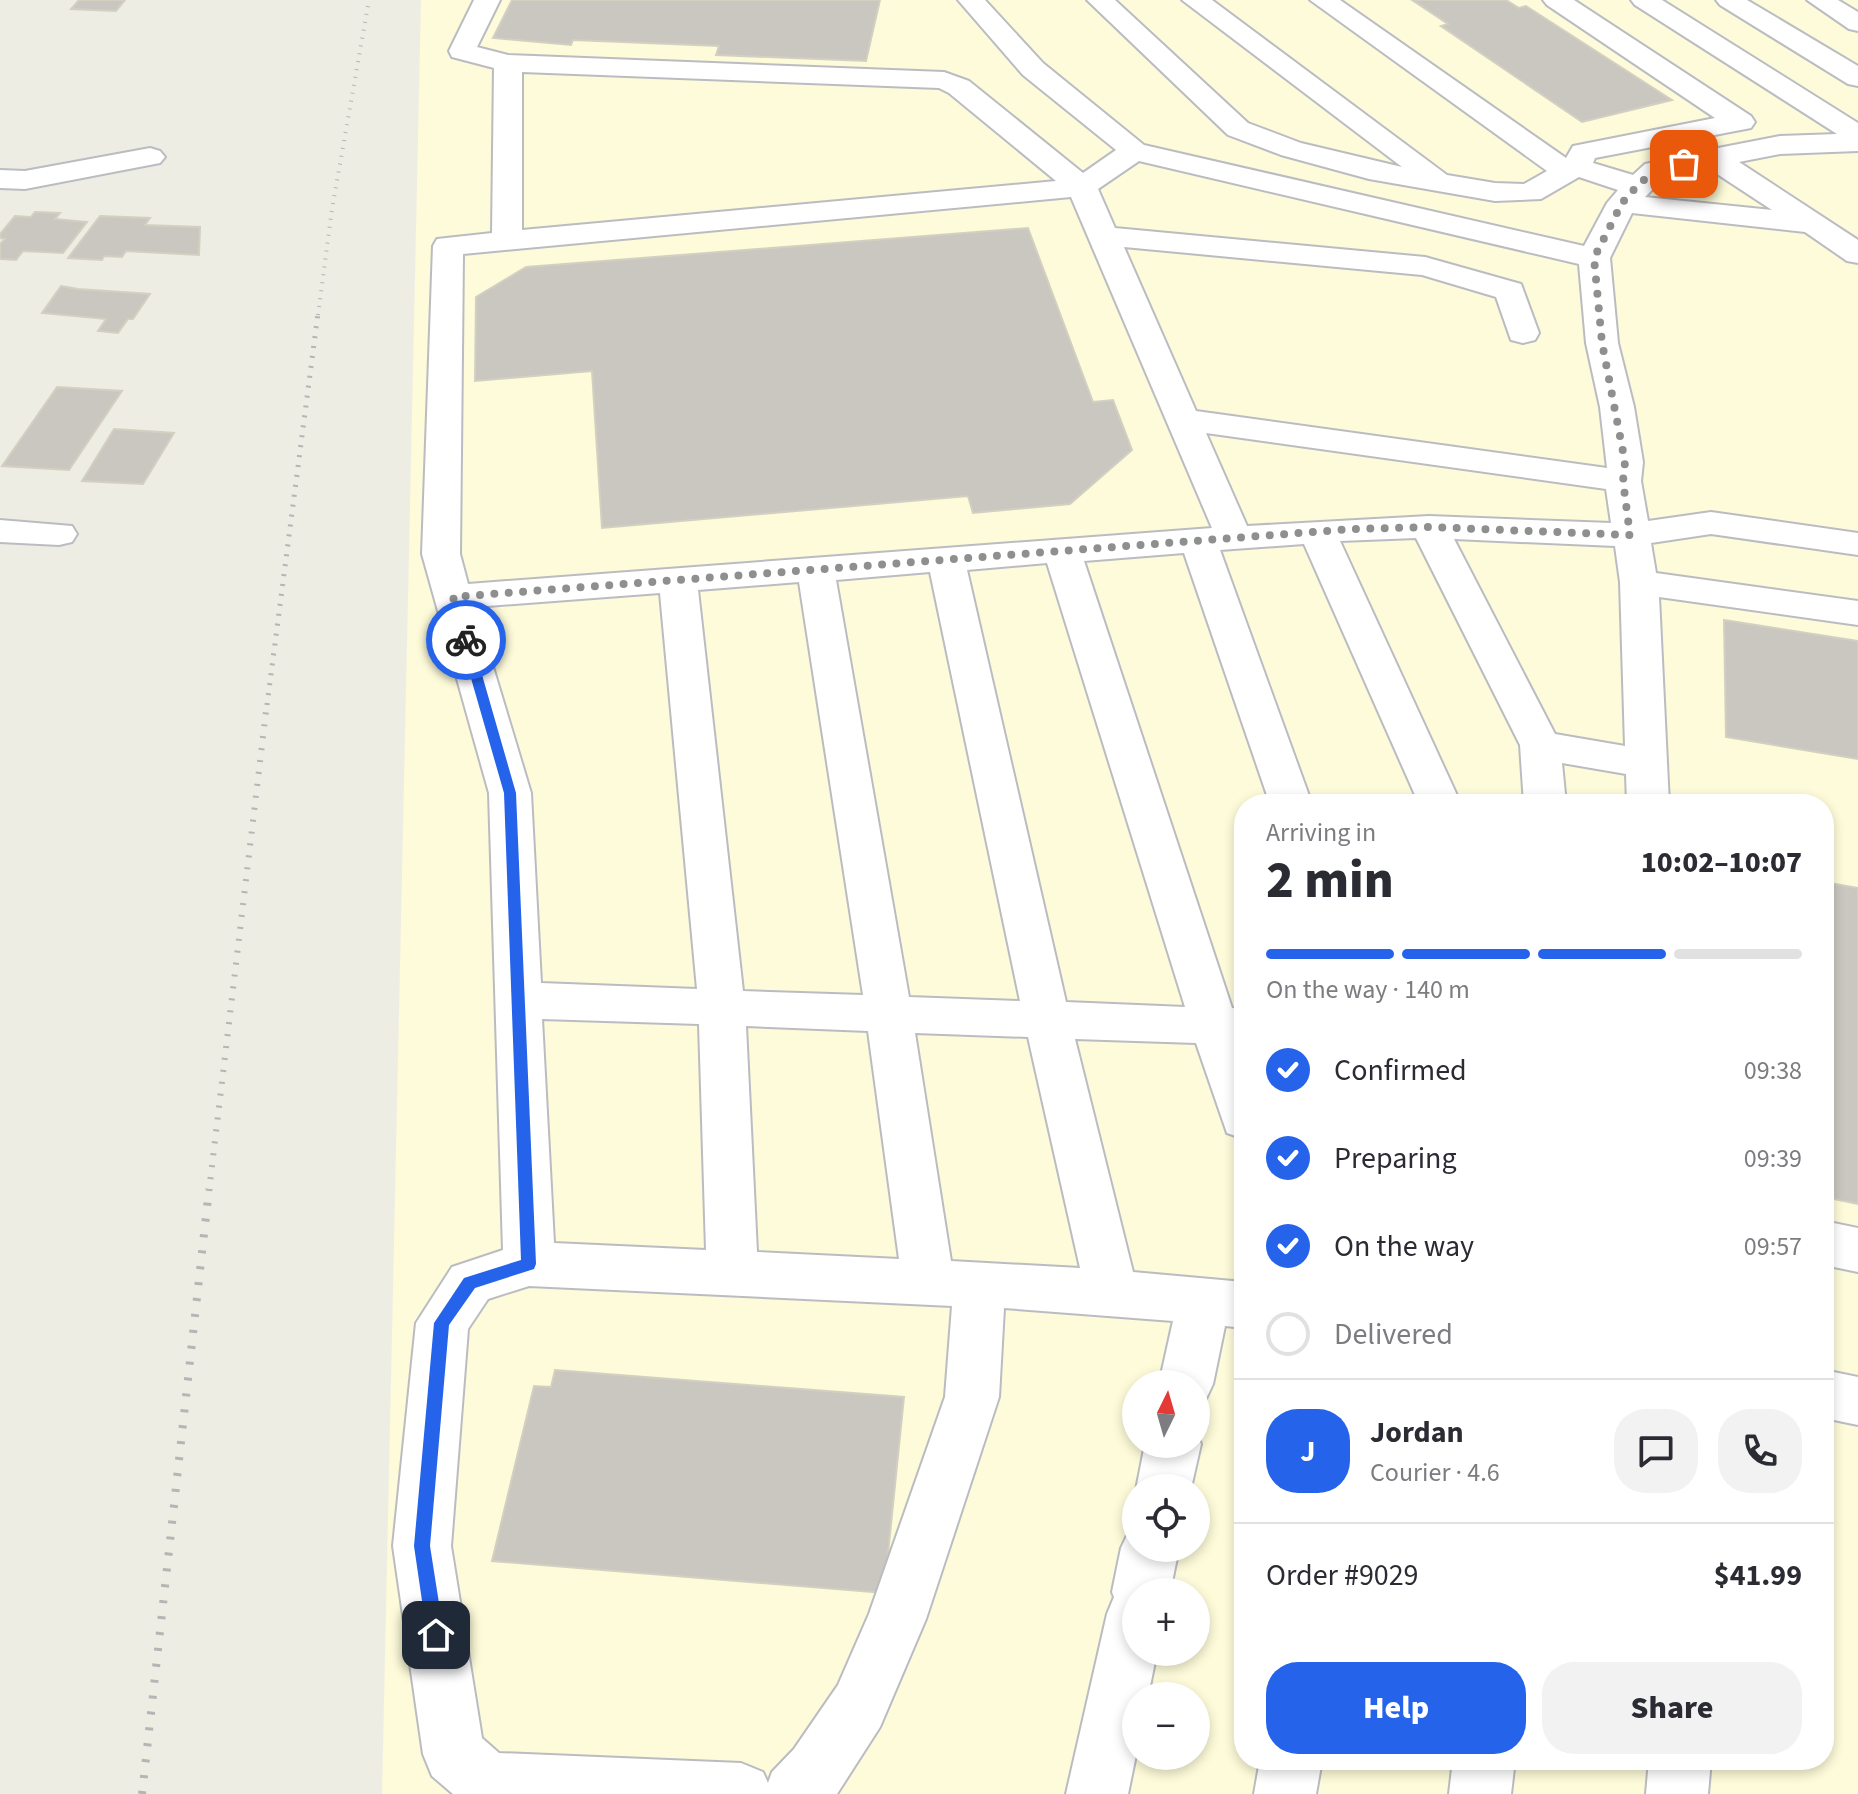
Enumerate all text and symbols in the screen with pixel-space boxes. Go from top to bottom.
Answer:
pin [1650,130,1718,198]
icon: bag [1662,142,1706,186]
courier [426,600,506,680]
icon: bike [444,618,488,662]
text: Arriving in [1266,814,1376,851]
text: 10:02–10:07 [1641,841,1802,884]
text: 2 min [1266,844,1394,918]
text: On the way · 140 m [1266,971,1470,1008]
icon: check [1266,1048,1310,1092]
text: Confirmed [1334,1049,1467,1092]
text: 09:38 [1744,1052,1802,1089]
icon: check [1266,1136,1310,1180]
text: Preparing [1334,1137,1457,1180]
text: 09:39 [1744,1140,1802,1177]
icon: check [1266,1224,1310,1268]
text: On the way [1334,1225,1474,1268]
text: 09:57 [1744,1228,1802,1265]
text: Delivered [1334,1313,1453,1356]
north arrow [1122,1370,1210,1458]
map controls [1122,1370,1210,1770]
button: chat [1614,1409,1698,1493]
button: phone [1718,1409,1802,1493]
text: Jordan [1370,1411,1464,1454]
text: J [1300,1430,1316,1473]
text: Courier · 4.6 [1370,1454,1500,1491]
button: locate [1122,1474,1210,1562]
text: Order #9029 [1266,1554,1419,1597]
text: $41.99 [1714,1554,1802,1597]
button: + [1122,1578,1210,1666]
pin [402,1601,470,1669]
icon: home [414,1613,458,1657]
button: Help [1266,1662,1526,1754]
button: Share [1542,1662,1802,1754]
button: − [1122,1682,1210,1770]

